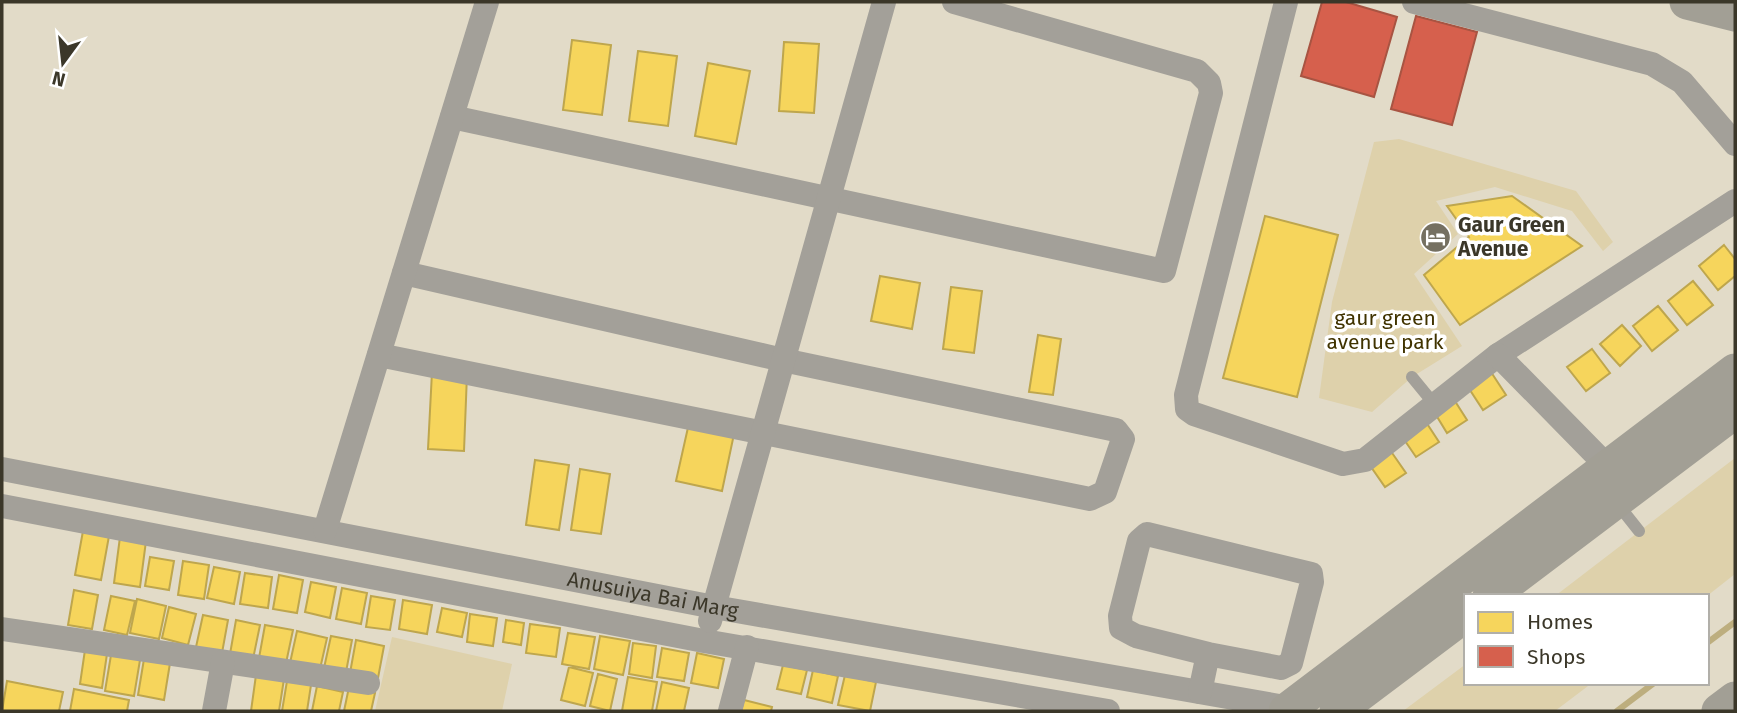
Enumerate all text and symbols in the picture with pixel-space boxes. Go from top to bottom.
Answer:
north arrow [28,28,98,98]
text: N [50,66,68,92]
place label: Gaur Green Avenue [1457,212,1565,262]
hotel icon: Gaur Green Avenue [1418,220,1452,254]
park label: gaur green avenue park [1327,305,1444,355]
street label: Anusuiya Bai Marg [565,566,741,624]
legend [1464,594,1709,685]
text: Homes [1527,609,1593,635]
text: Shops [1527,644,1585,670]

